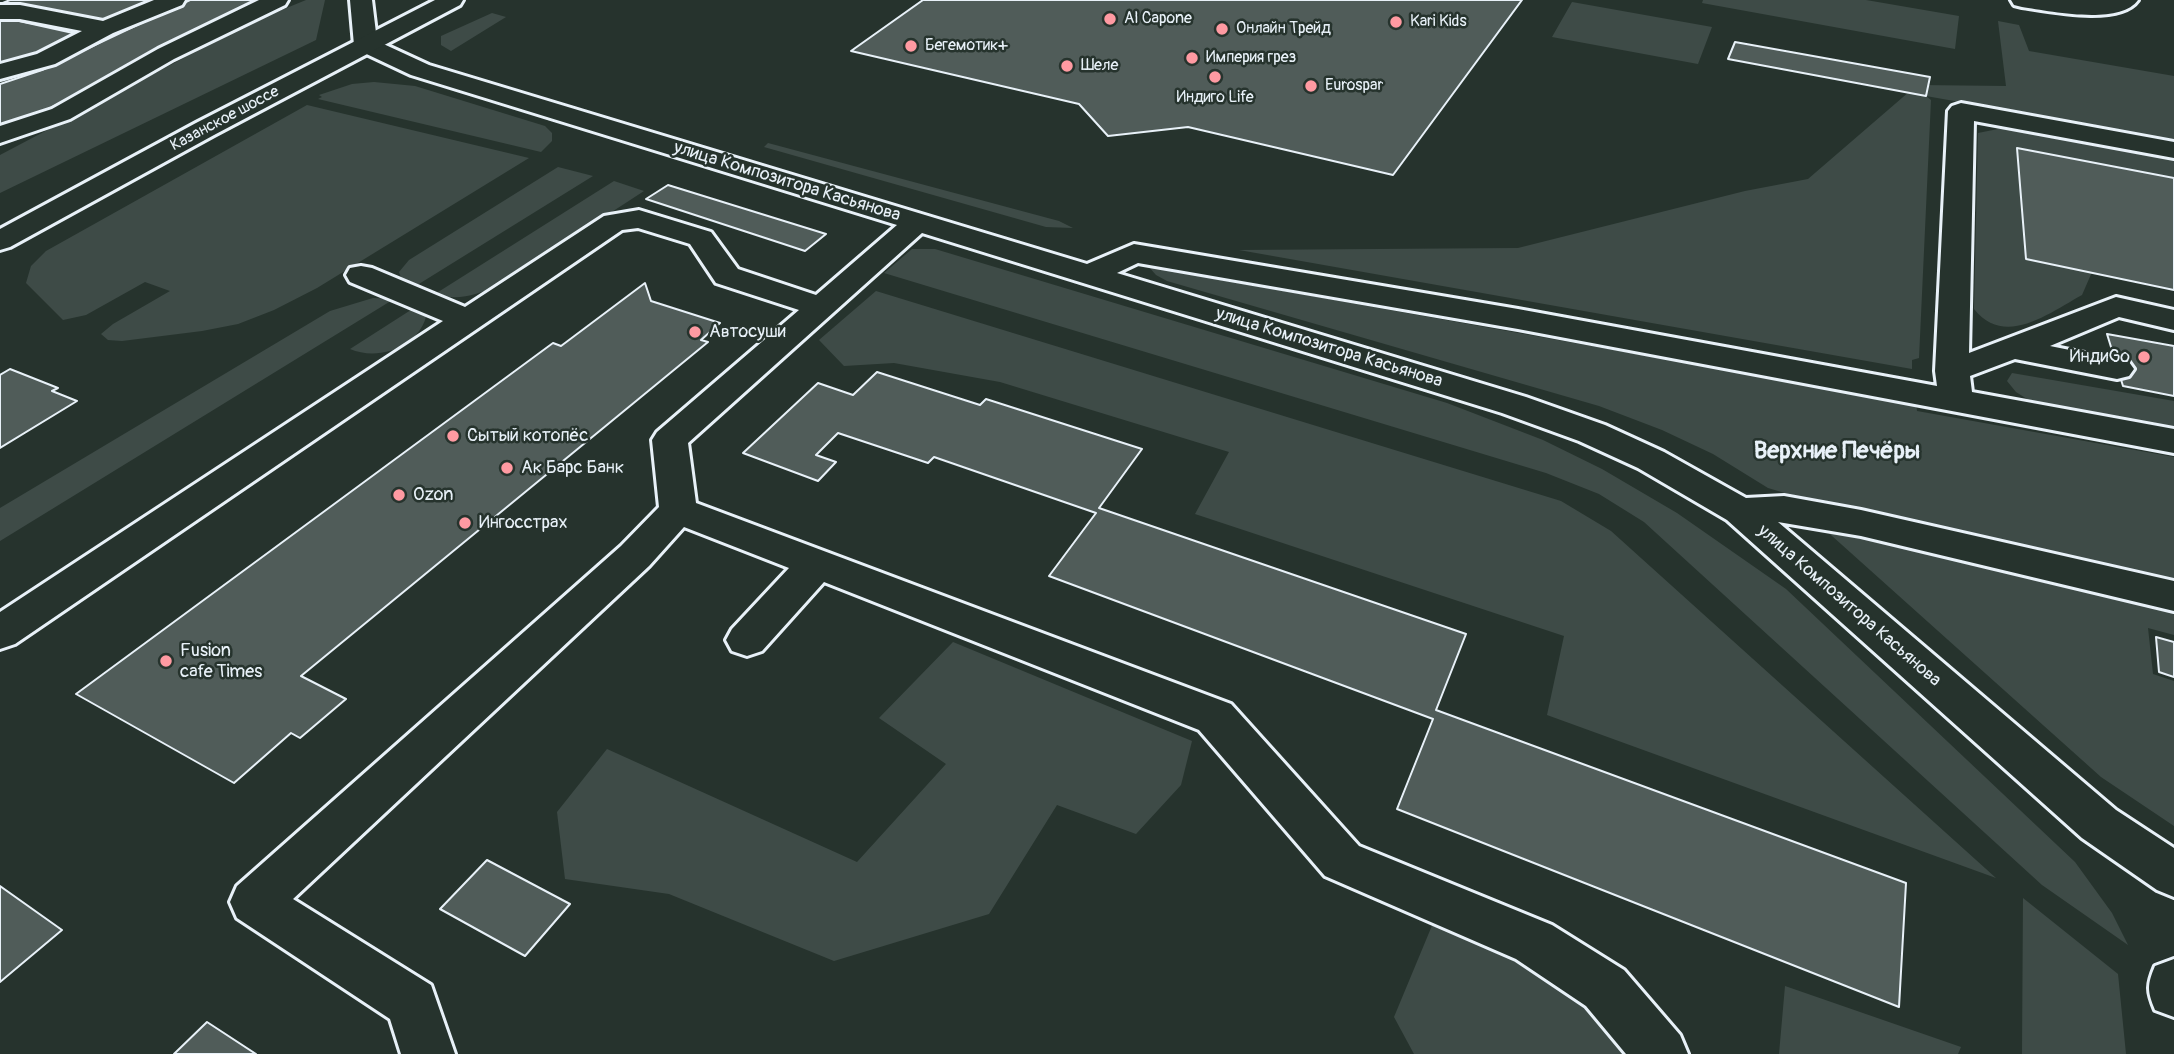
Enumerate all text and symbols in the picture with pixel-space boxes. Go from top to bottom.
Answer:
place label: Al Capone [1124,9,1192,29]
marker: Al Capone [1102,11,1118,27]
place label: Kari Kids [1410,12,1467,32]
marker: Kari Kids [1388,14,1404,30]
place label: Онлайн Трейд [1236,19,1331,39]
marker: Онлайн Трейд [1214,21,1230,37]
place label: Бегемотик+ [925,36,1007,56]
marker: Бегемотик+ [903,38,919,54]
place label: Империя грез [1206,48,1296,68]
marker: Империя грез [1184,50,1200,66]
place label: Шеле [1081,56,1118,76]
marker: Шеле [1059,58,1075,74]
marker: Индиго Life [1207,69,1223,85]
place label: Eurospar [1325,76,1383,96]
marker: Eurospar [1303,78,1319,94]
street label: Казанское шоссе [167,82,283,156]
place label: Индиго Life [1176,88,1254,108]
street label: улица Композитора Касьянова [671,137,903,227]
street label: улица Композитора Касьянова [1213,303,1445,393]
place label: Автосуши [709,321,786,343]
marker: Автосуши [687,324,703,340]
place label: ИндиGo [2070,346,2130,368]
marker: ИндиGo [2136,349,2152,365]
place label: Сытый котопёс [467,425,588,447]
marker: Сытый котопёс [445,428,461,444]
district label: Верхние Печёры [1754,438,1920,466]
place label: Ак Барс Банк [521,457,624,479]
marker: Ак Барс Банк [499,460,515,476]
place label: Ozon [413,484,453,506]
marker: Ozon [391,487,407,503]
place label: Ингосстрах [479,512,567,534]
marker: Ингосстрах [457,515,473,531]
street label: улица Композитора Касьянова [1753,520,1945,692]
place label: Fusion cafe Times [180,640,262,682]
marker: Fusion cafe Times [158,653,174,669]

